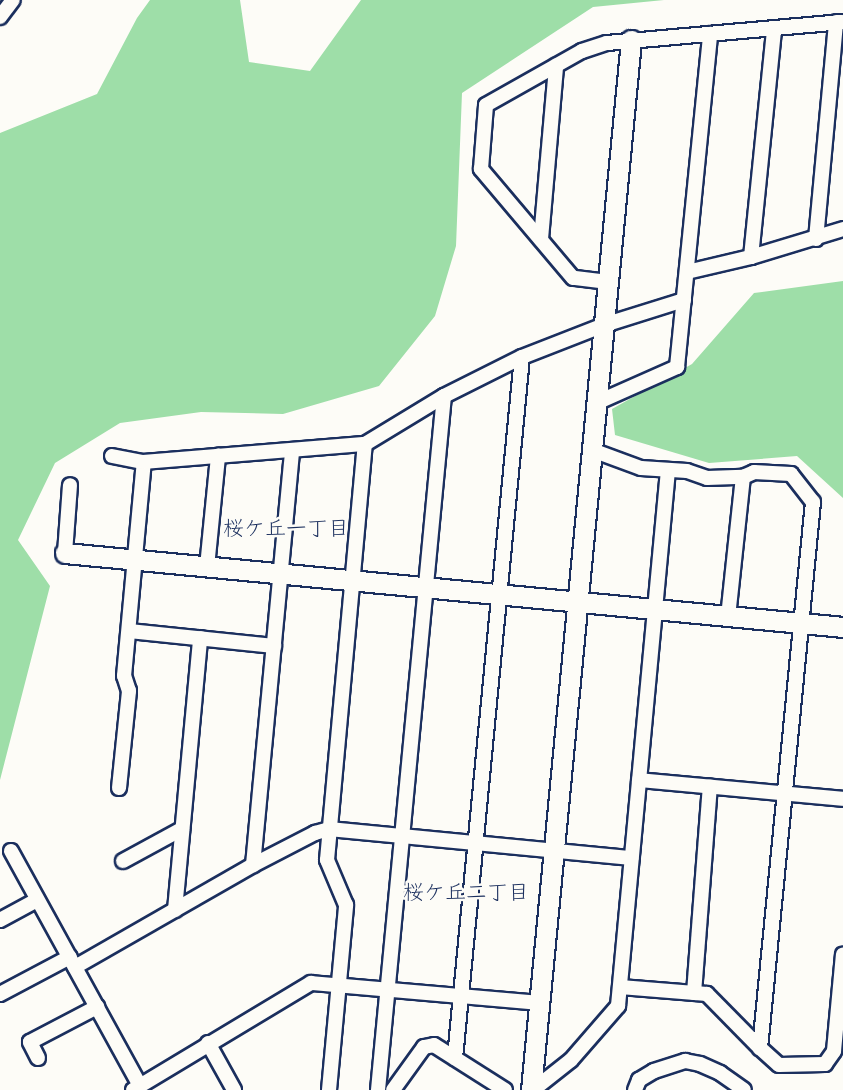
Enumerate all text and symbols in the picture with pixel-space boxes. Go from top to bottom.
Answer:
district label: 桜ケ丘一丁目 [223,515,349,541]
district label: 桜ケ丘二丁目 [403,879,529,905]

